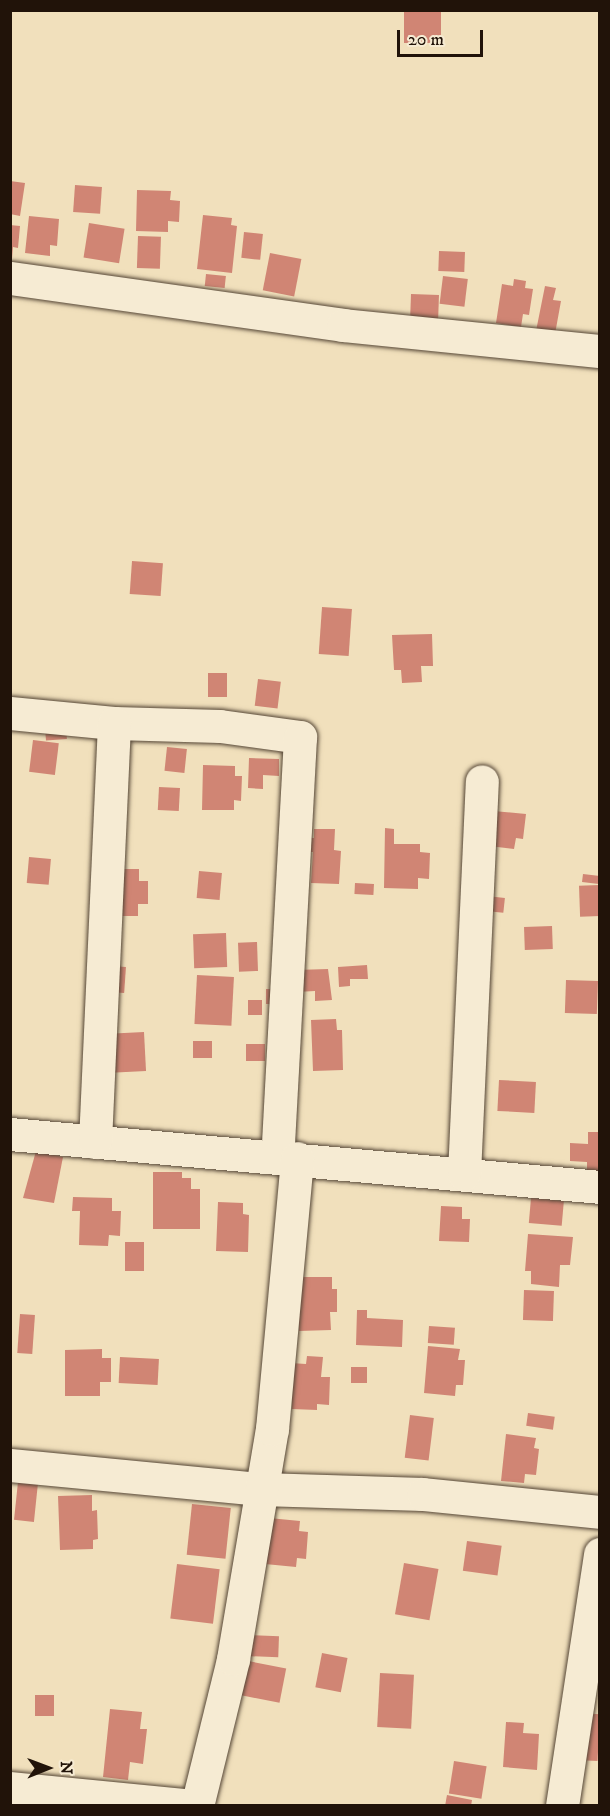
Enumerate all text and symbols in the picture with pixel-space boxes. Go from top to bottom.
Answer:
scale bar [400,18,486,56]
text: 20 m [408,29,444,51]
north arrow [18,1738,78,1798]
text: N [56,1761,76,1774]

